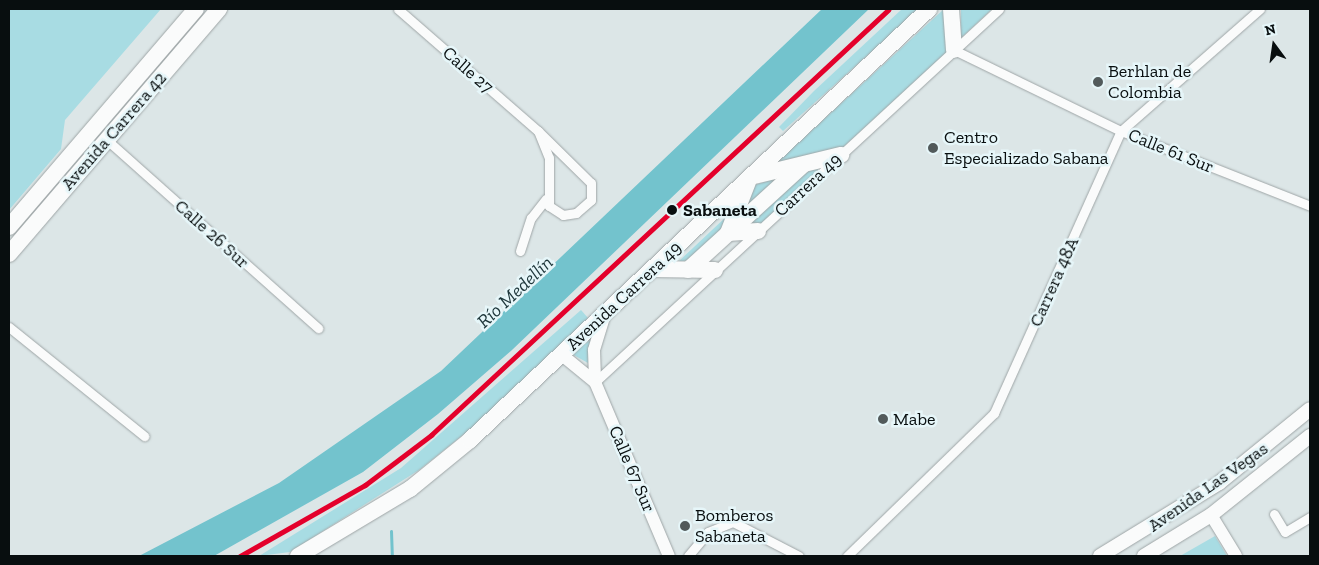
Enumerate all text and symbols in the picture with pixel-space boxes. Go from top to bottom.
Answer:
north arrow [1249,20,1299,70]
text: N [1263,20,1277,39]
street label: Calle 27 [438,42,498,98]
place label: Berhlan de Colombia [1108,61,1191,104]
street label: Avenida Carrera 42 [57,68,171,194]
marker: Berhlan de Colombia [1092,76,1104,88]
street label: Calle 61 Sur [1125,124,1217,178]
place label: Centro Especializado Sabana [944,127,1109,170]
marker: Centro Especializado Sabana [926,141,940,155]
street label: Carrera 49 [770,149,846,221]
street label: Calle 26 Sur [170,195,254,273]
place label: Sabaneta [683,199,757,221]
marker: Sabaneta [665,203,679,217]
street label: Carrera 48A [1025,234,1083,330]
street label: Avenida Carrera 49 [562,237,686,355]
water label: Río Medellín [472,251,558,333]
place label: Mabe [893,408,935,430]
marker: Mabe [877,413,889,425]
street label: Calle 67 Sur [604,423,660,515]
street label: Avenida Las Vegas [1144,437,1272,537]
place label: Bomberos Sabaneta [695,505,773,548]
marker: Bomberos Sabaneta [679,520,691,532]

